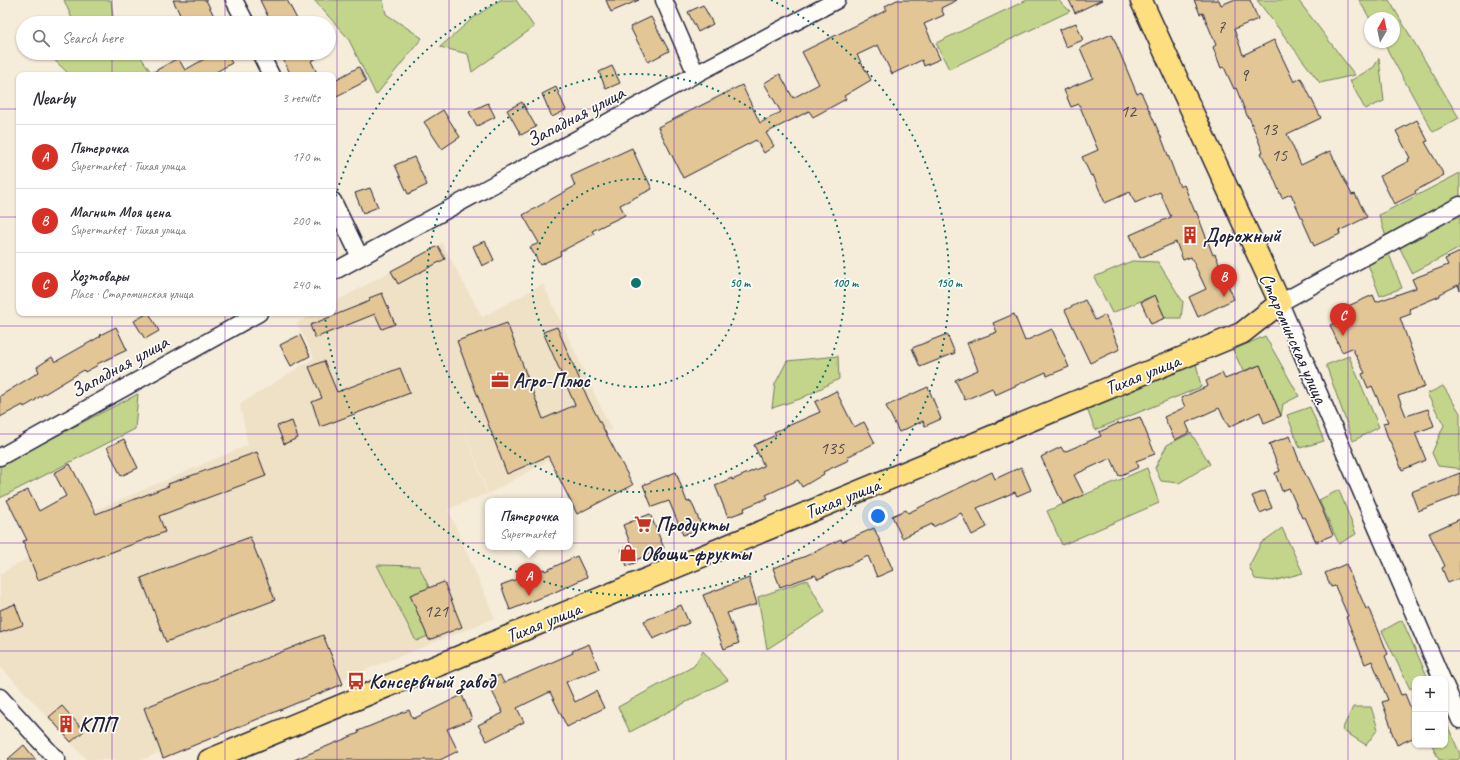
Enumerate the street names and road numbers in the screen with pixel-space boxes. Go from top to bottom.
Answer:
street label: Западная улица [522,80,630,153]
street label: Староминская улица [1254,269,1334,409]
street label: Западная улица [66,329,174,403]
street label: Тихая улица [1101,347,1185,401]
street label: Тихая улица [801,471,885,525]
street label: Тихая улица [502,595,586,649]

